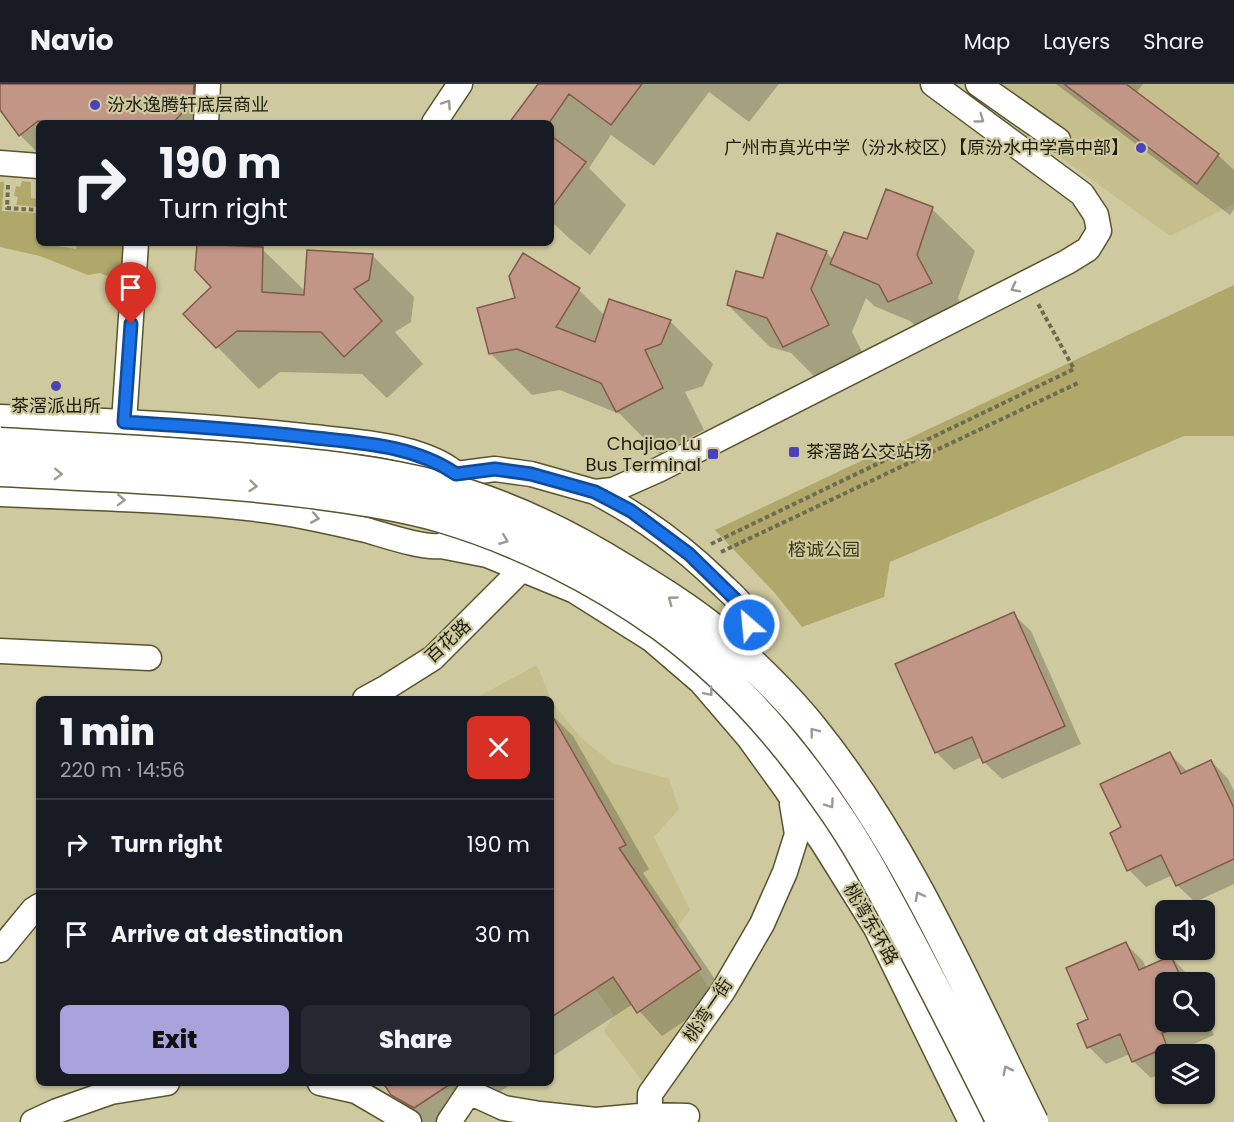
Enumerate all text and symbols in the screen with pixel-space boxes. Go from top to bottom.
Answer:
text: Navio [30,21,114,60]
text: Map [964,27,1010,56]
text: Layers [1043,27,1110,56]
text: Share [1143,27,1204,56]
place label: 汾水逸腾轩底层商业 [107,92,269,117]
marker: 汾水逸腾轩底层商业 [88,98,102,112]
one-way arrow [440,99,451,110]
one-way arrow [974,112,985,123]
text: 190 m [159,134,281,193]
place label: 广州市真光中学（汾水校区）【原汾水中学高中部】 [724,135,1129,160]
marker: 广州市真光中学（汾水校区）【原汾水中学高中部】 [1134,141,1148,155]
icon: right [60,144,138,222]
text: Turn right [159,190,288,227]
pin [105,262,156,324]
icon: arrive [114,271,147,304]
one-way arrow [1010,281,1021,293]
marker: 茶滘派出所 [49,379,63,393]
place label: 茶滘派出所 [11,393,101,418]
place label: Chajiao Lu Bus Terminal [586,431,701,477]
place label: 茶滘路公交站场 [806,439,932,464]
marker: 茶滘路公交站场 [787,445,801,459]
marker: Chajiao Lu Bus Terminal [706,447,720,461]
one-way arrow [54,467,63,480]
one-way arrow [248,479,258,492]
one-way arrow [117,493,126,506]
one-way arrow [310,511,320,524]
one-way arrow [498,533,509,545]
park label: 榕诚公园 [788,537,860,562]
position arrow [717,593,781,657]
one-way arrow [667,596,678,607]
street label: 百花路 [419,613,476,668]
one-way arrow [702,685,713,696]
text: 1 min [60,707,155,758]
button: close [467,716,530,779]
one-way arrow [811,727,822,738]
text: 220 m · 14:56 [60,756,185,784]
one-way arrow [823,798,834,809]
icon: right [60,828,93,861]
text: Turn right [111,829,222,860]
text: 190 m [467,829,530,860]
street label: 桃湾东环路 [838,879,905,969]
one-way arrow [915,892,926,902]
map controls [1155,900,1215,1104]
button: sound [1155,900,1215,960]
icon: arrive [60,918,93,951]
text: Arrive at destination [111,919,343,950]
text: 30 m [475,919,530,950]
button: search [1155,972,1215,1032]
street label: 桃湾一街 [677,973,738,1047]
button: Exit [60,1005,289,1074]
button: Share [301,1005,530,1074]
button: layers [1155,1044,1215,1104]
one-way arrow [1003,1065,1015,1076]

